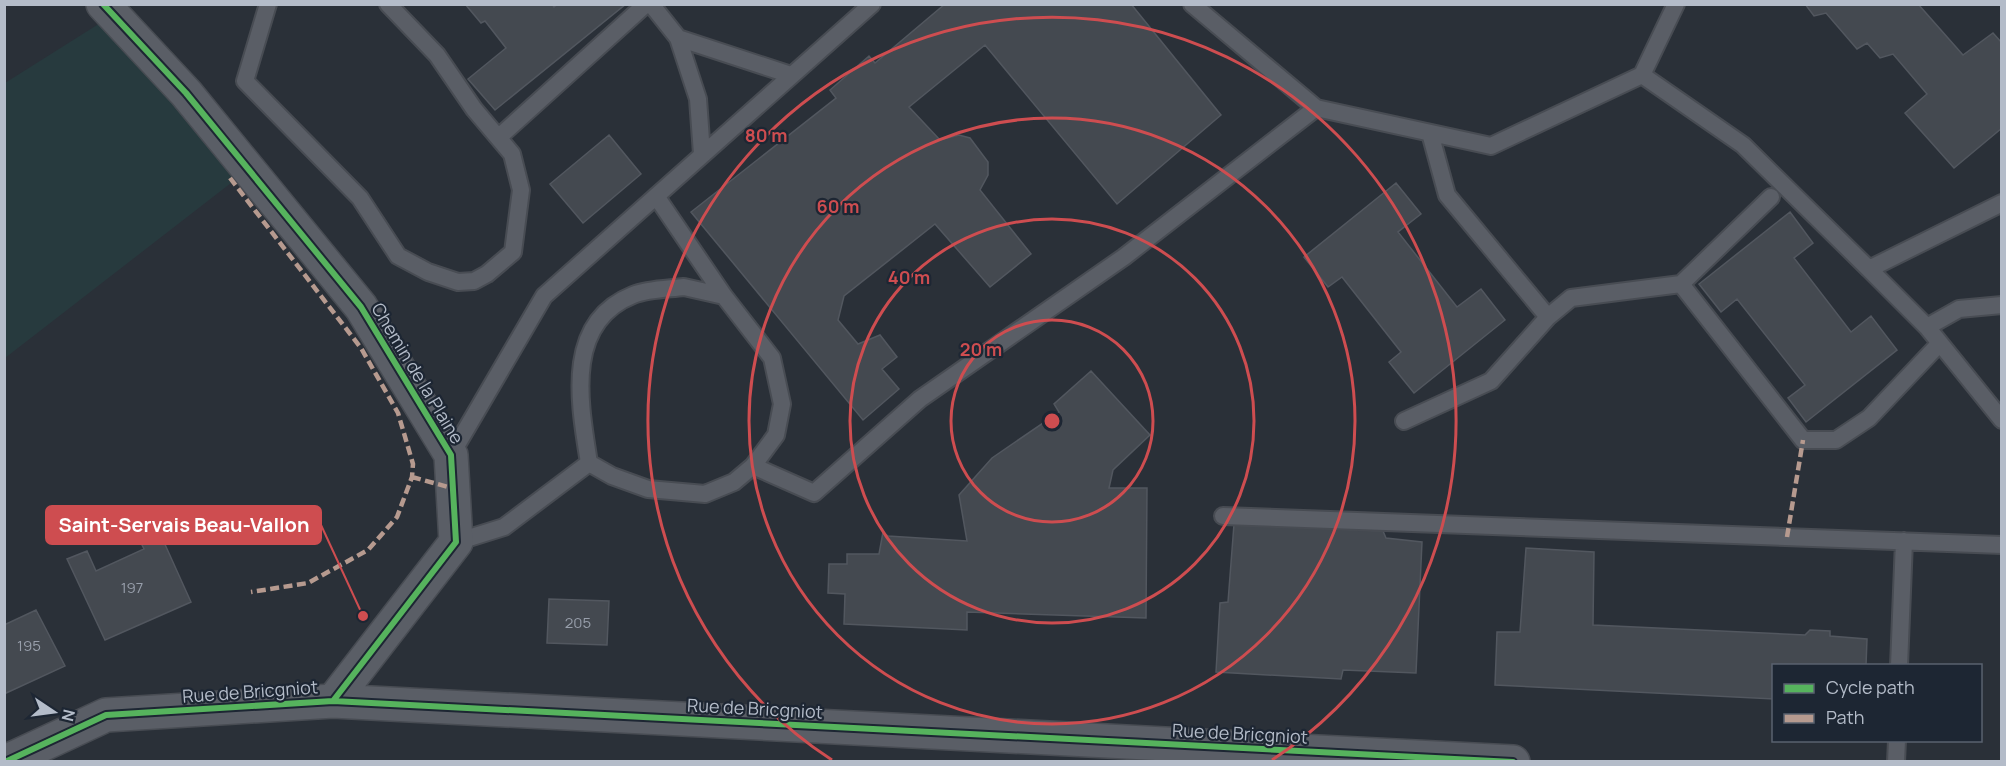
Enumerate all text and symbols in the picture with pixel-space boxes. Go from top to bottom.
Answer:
text: 80 m [745,123,787,147]
text: 60 m [817,194,859,218]
text: 40 m [888,265,930,289]
street label: Chemin de la Plaine [366,298,470,448]
text: 20 m [960,337,1002,361]
centre of rings [1042,411,1062,431]
callout: Saint-Servais Beau-Vallon [46,506,321,544]
text: Saint-Servais Beau-Vallon [59,511,309,538]
house number: 197 [121,577,143,598]
house number: 205 [565,612,591,633]
house number: 195 [17,635,41,656]
legend [1772,664,1982,742]
street label: Rue de Bricgniot [181,674,319,708]
text: Cycle path [1826,675,1915,699]
north arrow [24,682,84,742]
street label: Rue de Bricgniot [686,692,824,724]
text: Path [1826,705,1864,729]
text: N [57,707,81,723]
street label: Rue de Bricgniot [1171,717,1309,749]

